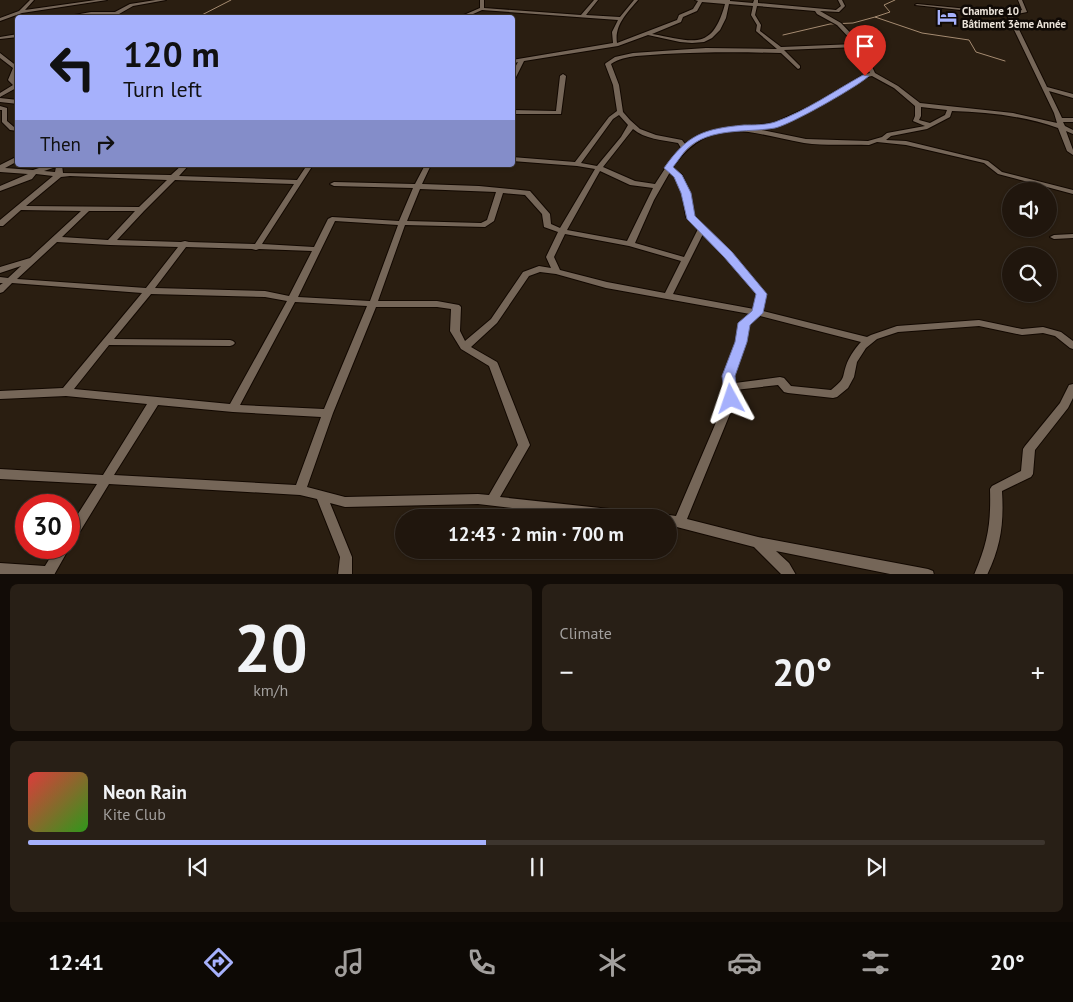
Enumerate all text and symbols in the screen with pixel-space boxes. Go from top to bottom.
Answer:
place label: Chambre 10 Bâtiment 3ème Année [962,4,1067,31]
hotel icon: Chambre 10 Bâtiment 3ème Année [936,6,958,28]
pin [844,25,886,76]
text: 120 m [123,31,220,77]
icon: arrive [851,32,879,60]
icon: left [40,35,105,100]
text: Turn left [123,75,202,103]
icon: right [91,130,119,158]
text: Then [40,132,81,156]
map controls [1002,182,1057,302]
button: sound [1002,182,1057,237]
button: search [1002,247,1057,302]
position arrow [704,372,756,424]
speed limit sign: 30 [15,494,80,559]
text: 12:43 · 2 min · 700 m [448,522,624,546]
text: 20 [234,605,308,689]
text: Climate [560,623,612,643]
text: 20° [772,647,832,696]
text: − [560,653,574,690]
text: + [1031,653,1045,690]
text: km/h [253,680,288,700]
text: Neon Rain [103,780,187,804]
text: Kite Club [103,804,166,824]
icon: previous [184,853,212,881]
icon: pause [523,853,551,881]
icon: next [862,853,890,881]
icon: directions [201,945,236,980]
icon: music [332,945,367,980]
icon: phone [464,945,499,980]
icon: climate [595,945,630,980]
icon: car [727,945,762,980]
icon: filters [858,945,893,980]
text: 12:41 [48,948,104,976]
text: 20° [990,948,1025,976]

